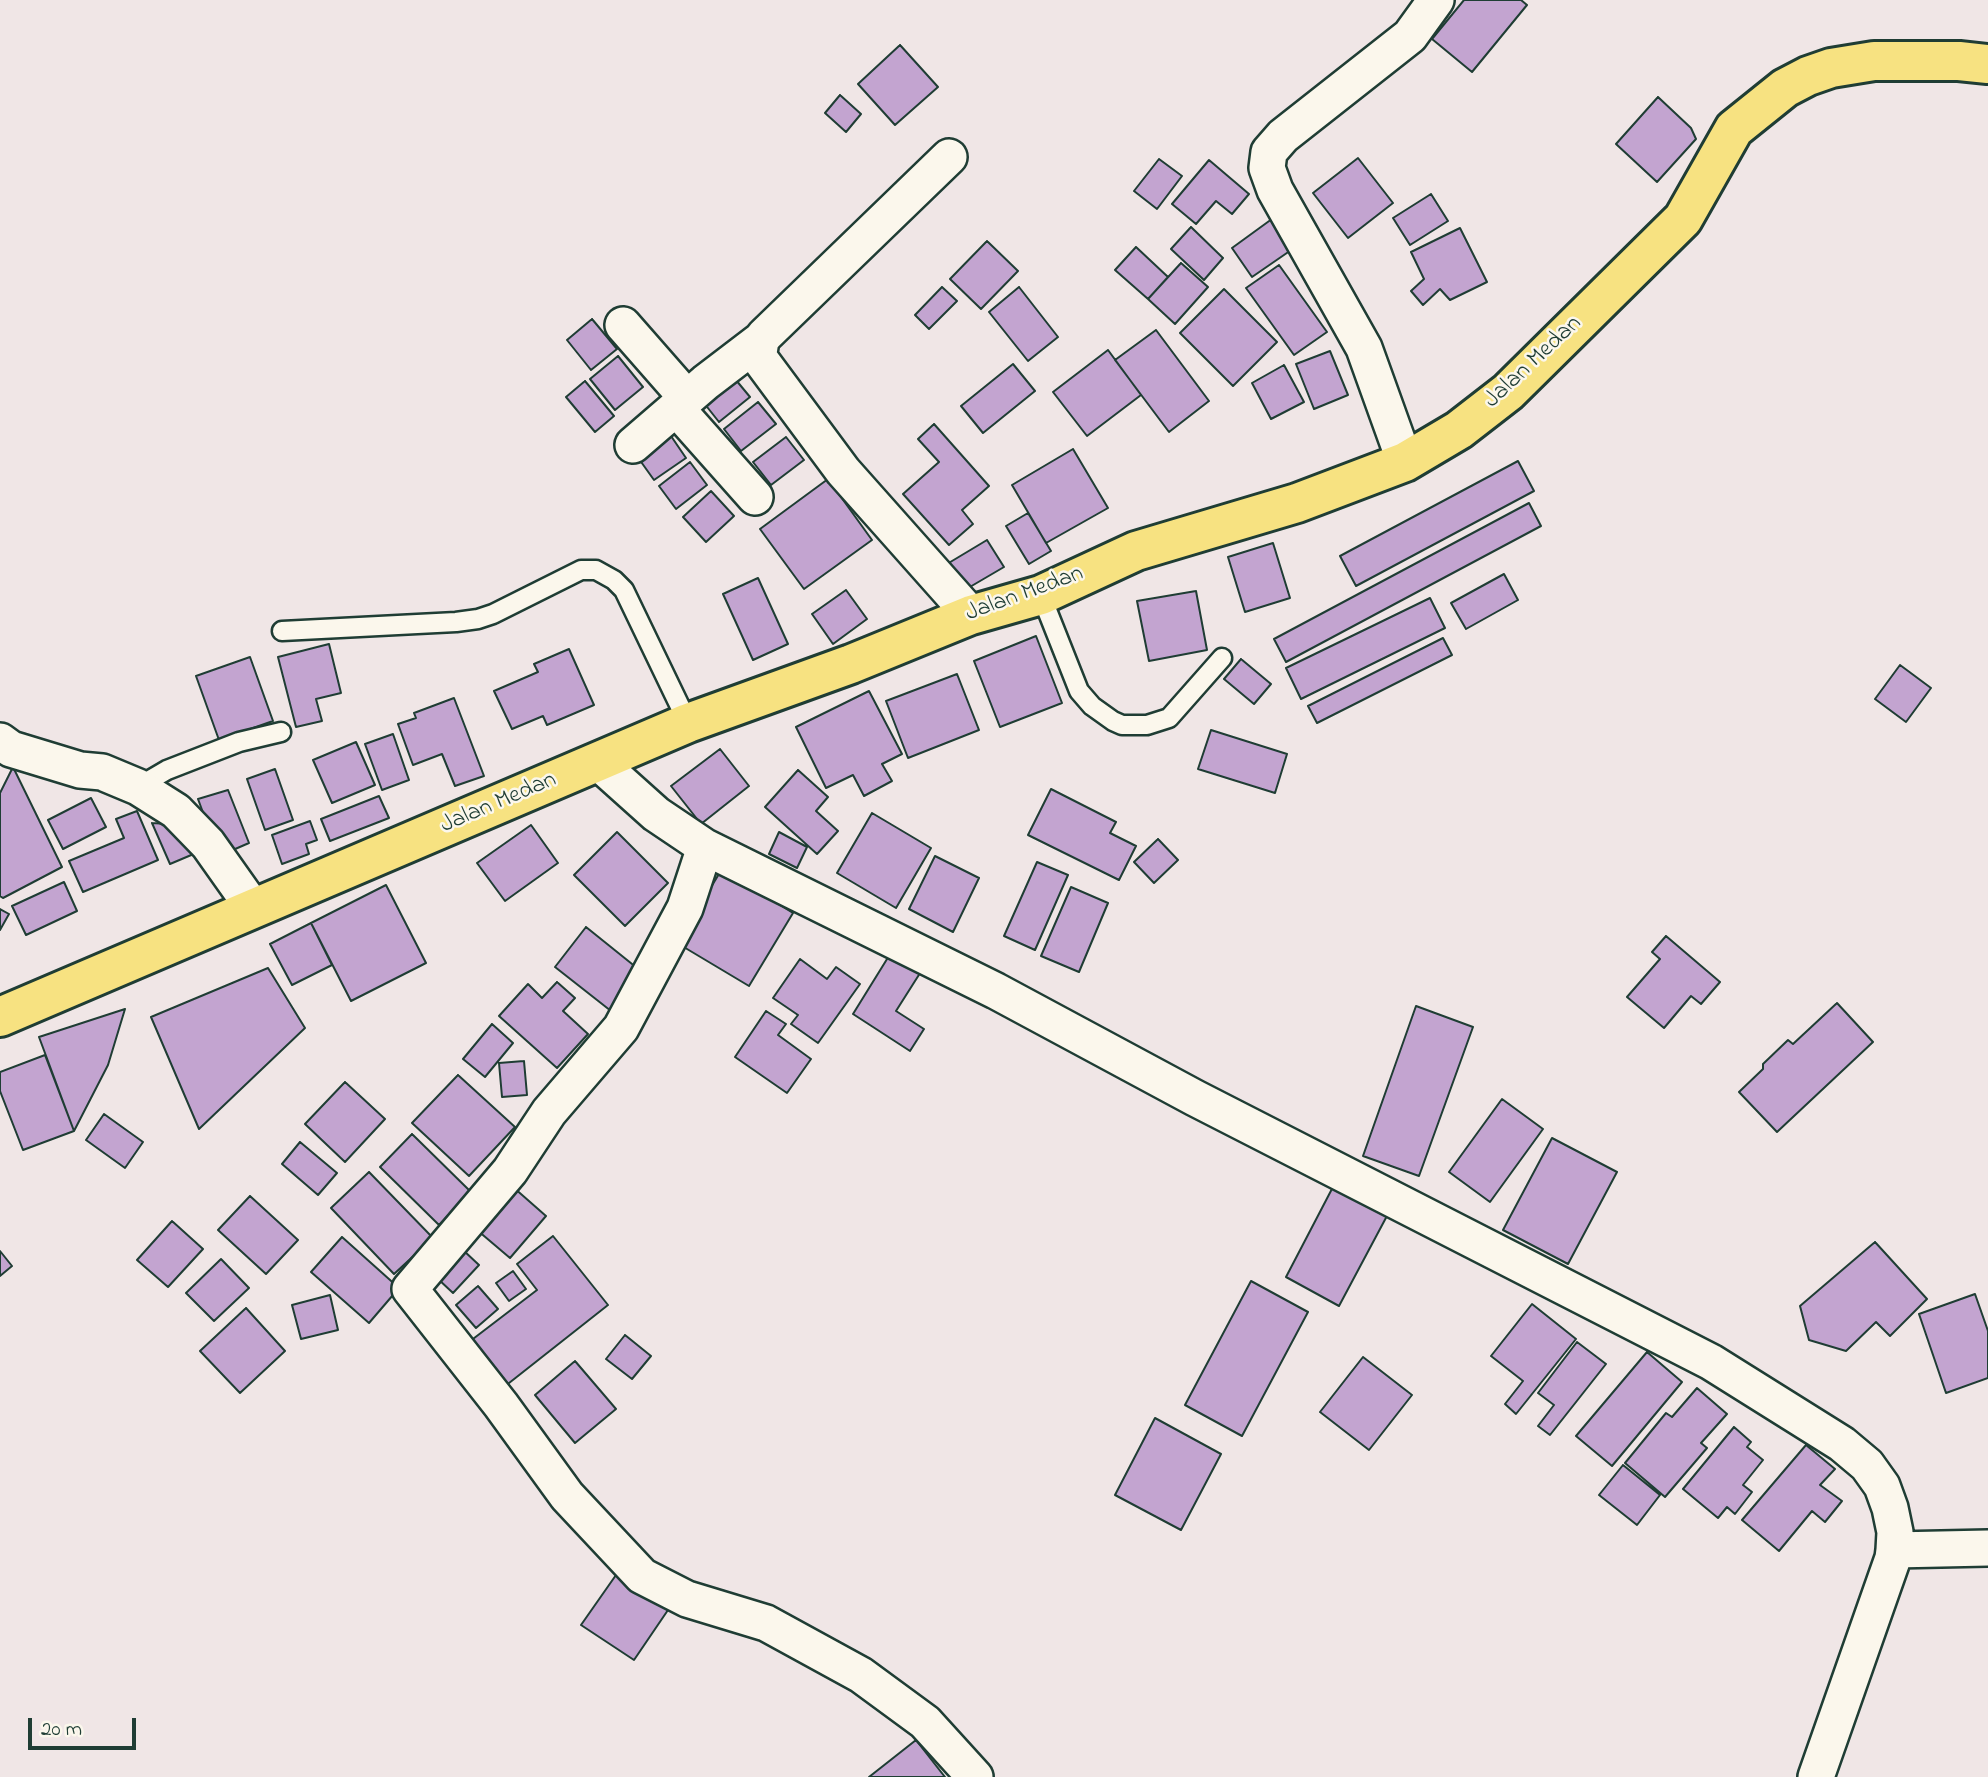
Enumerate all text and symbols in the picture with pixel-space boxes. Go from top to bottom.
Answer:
street label: Jalan Medan [1479,310,1589,416]
street label: Jalan Medan [962,560,1088,630]
street label: Jalan Medan [437,767,561,841]
scale bar [32,1704,140,1748]
text: 20 m [41,1715,82,1745]

